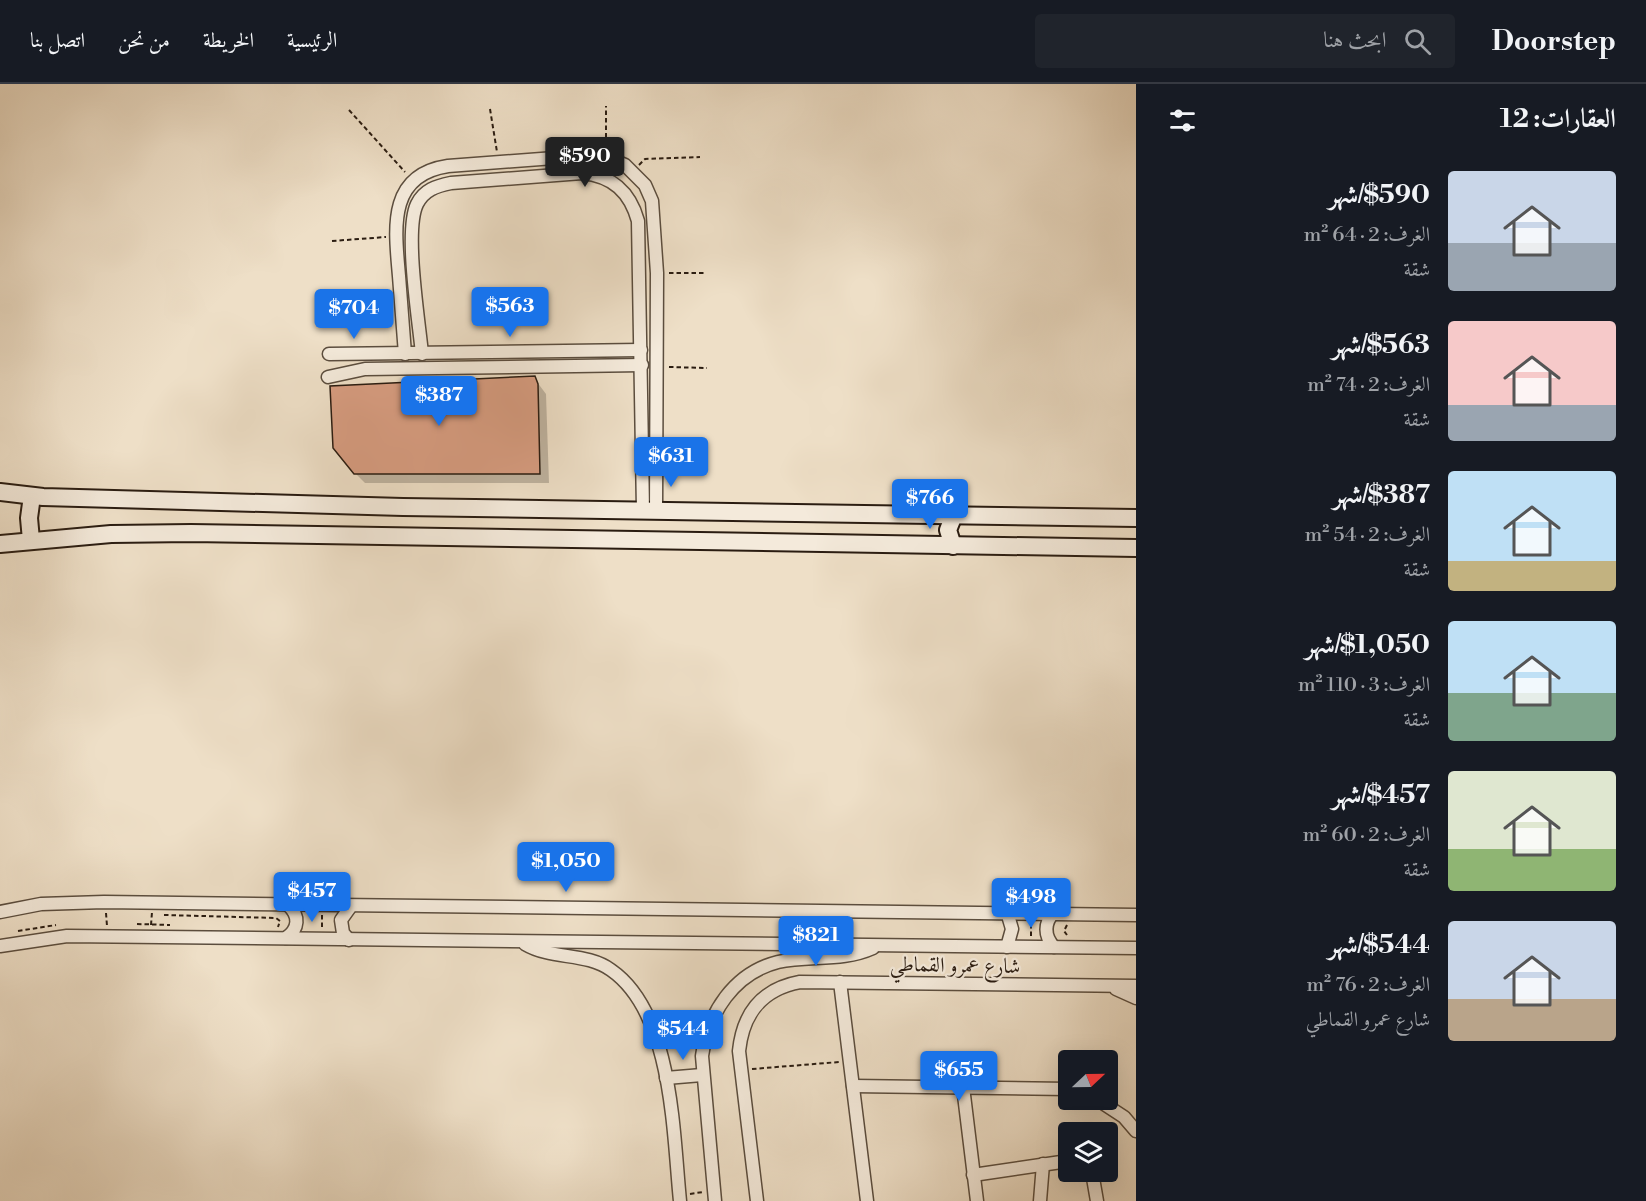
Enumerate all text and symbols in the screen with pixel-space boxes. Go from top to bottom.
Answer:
search box [1035,14,1455,68]
text: Doorstep [1491,24,1616,59]
icon: search [1401,25,1434,58]
text: ابحث هنا [1323,27,1386,54]
text: اتصل بنا [30,28,85,54]
text: من نحن [118,28,170,54]
text: الخريطة [203,28,254,54]
text: الرئيسية [287,28,337,54]
text: العقارات: 12 [1500,103,1616,135]
icon: filters [1166,104,1199,137]
pin: $590 [549,137,621,188]
text: $590 [559,144,611,169]
text: $590/شهر [1328,179,1430,211]
icon: home [1496,195,1568,267]
text: الغرف: 2 · 64 m² [1304,223,1430,248]
text: شقة [1404,258,1430,283]
pin: $563 [474,287,546,338]
pin: $704 [318,289,390,340]
text: $563 [486,294,534,319]
text: $704 [329,296,379,321]
text: $563/شهر [1332,329,1430,361]
icon: home [1496,345,1568,417]
text: الغرف: 2 · 74 m² [1307,373,1430,398]
pin: $387 [403,376,475,427]
text: $387 [415,383,463,408]
text: شقة [1404,408,1430,433]
pin: $631 [635,437,707,488]
text: $631 [648,444,694,469]
pin: $766 [894,479,966,530]
text: $387/شهر [1333,479,1430,511]
text: $766 [906,486,954,511]
icon: home [1496,495,1568,567]
text: الغرف: 2 · 54 m² [1305,523,1430,548]
text: شقة [1404,558,1430,583]
text: $1,050/شهر [1305,629,1430,661]
icon: home [1496,645,1568,717]
text: الغرف: 3 · 110 m² [1298,673,1430,698]
text: شقة [1404,708,1430,733]
text: $457/شهر [1332,779,1430,811]
icon: home [1496,795,1568,867]
text: الغرف: 2 · 60 m² [1303,823,1430,848]
pin: $1,050 [517,842,615,893]
text: $1,050 [531,849,601,874]
text: شقة [1404,858,1430,883]
pin: $457 [276,872,348,923]
pin: $498 [995,878,1067,929]
text: $457 [288,879,336,904]
text: $498 [1006,885,1056,910]
pin: $821 [780,916,852,967]
text: $821 [793,923,839,948]
text: $544/شهر [1328,929,1430,961]
icon: home [1496,945,1568,1017]
street label: شارع عمرو القماطي [889,952,1020,986]
text: الغرف: 2 · 76 m² [1306,973,1430,998]
text: شارع عمرو القماطي [1306,1008,1430,1033]
pin: $544 [647,1010,719,1061]
text: $544 [657,1017,709,1042]
north arrow [1058,1050,1118,1110]
map controls [1058,1050,1118,1182]
pin: $655 [923,1051,995,1102]
text: $655 [934,1058,984,1083]
button: layers [1058,1122,1118,1182]

